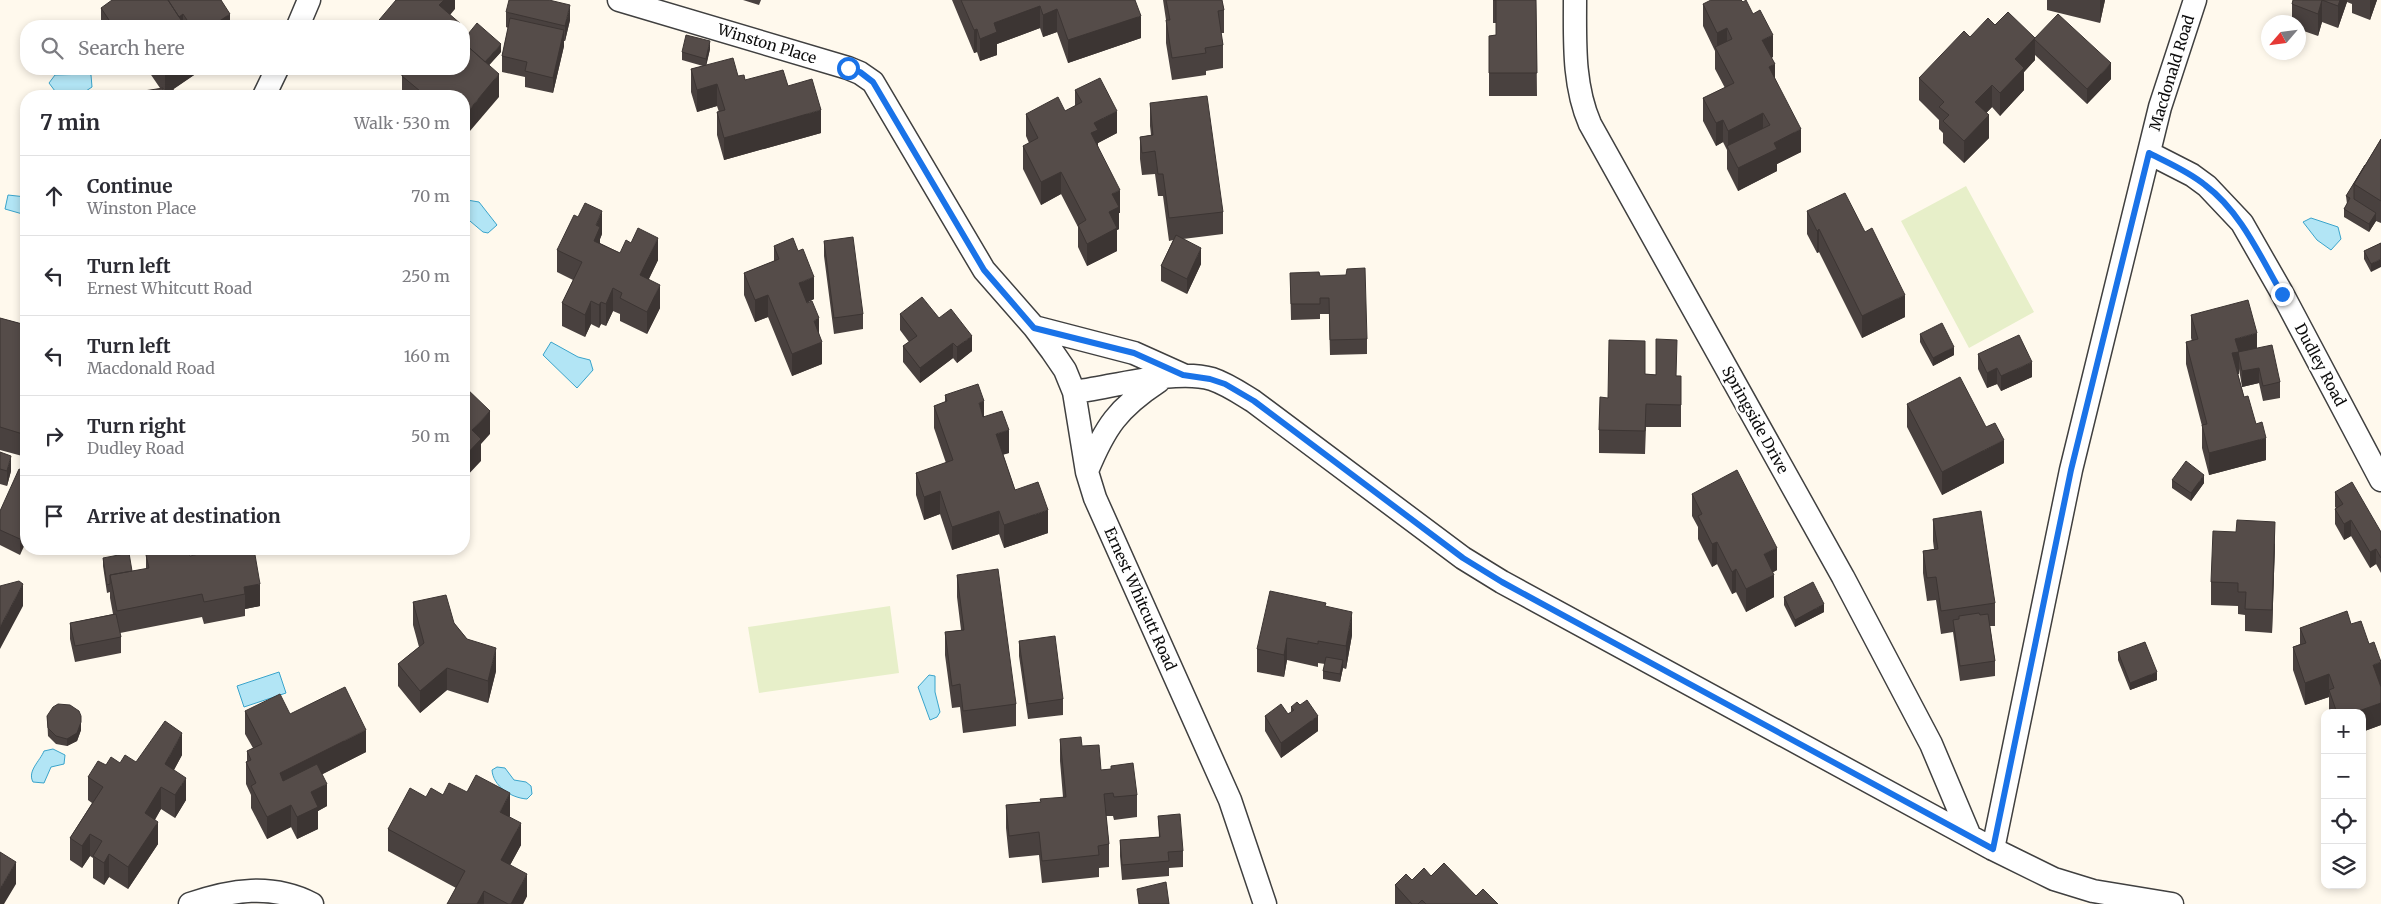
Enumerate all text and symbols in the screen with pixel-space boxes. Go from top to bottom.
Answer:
street label: Macdonald Road [2145,13,2198,133]
north arrow [2261,15,2306,60]
street label: Winston Place [714,19,819,68]
search box [20,20,470,75]
icon: search [38,34,66,62]
text: Search here [78,36,185,60]
route start [837,57,860,80]
text: 7 min [40,109,100,136]
text: Walk · 530 m [354,113,450,133]
text: Continue [87,174,173,198]
icon: ahead [40,182,68,210]
text: 70 m [411,186,450,206]
text: Winston Place [87,198,196,218]
text: Turn left [87,254,171,278]
icon: left [40,262,68,290]
text: 250 m [402,266,450,286]
text: Ernest Whitcutt Road [87,278,252,298]
route end [2271,283,2294,306]
street label: Dudley Road [2291,320,2350,409]
text: Turn left [87,334,171,358]
icon: left [40,342,68,370]
text: 160 m [404,346,450,366]
text: Macdonald Road [87,358,215,378]
street label: Springside Drive [1718,363,1793,477]
text: Turn right [87,414,186,438]
icon: right [40,422,68,450]
text: 50 m [411,426,450,446]
text: Dudley Road [87,438,184,458]
icon: arrive [40,502,68,530]
text: Arrive at destination [87,504,281,528]
street label: Ernest Whitcutt Road [1100,524,1181,673]
map controls [2321,709,2366,889]
button: + [2321,709,2366,754]
button: − [2321,754,2366,799]
button: locate [2321,799,2366,844]
button: layers [2321,844,2366,889]

